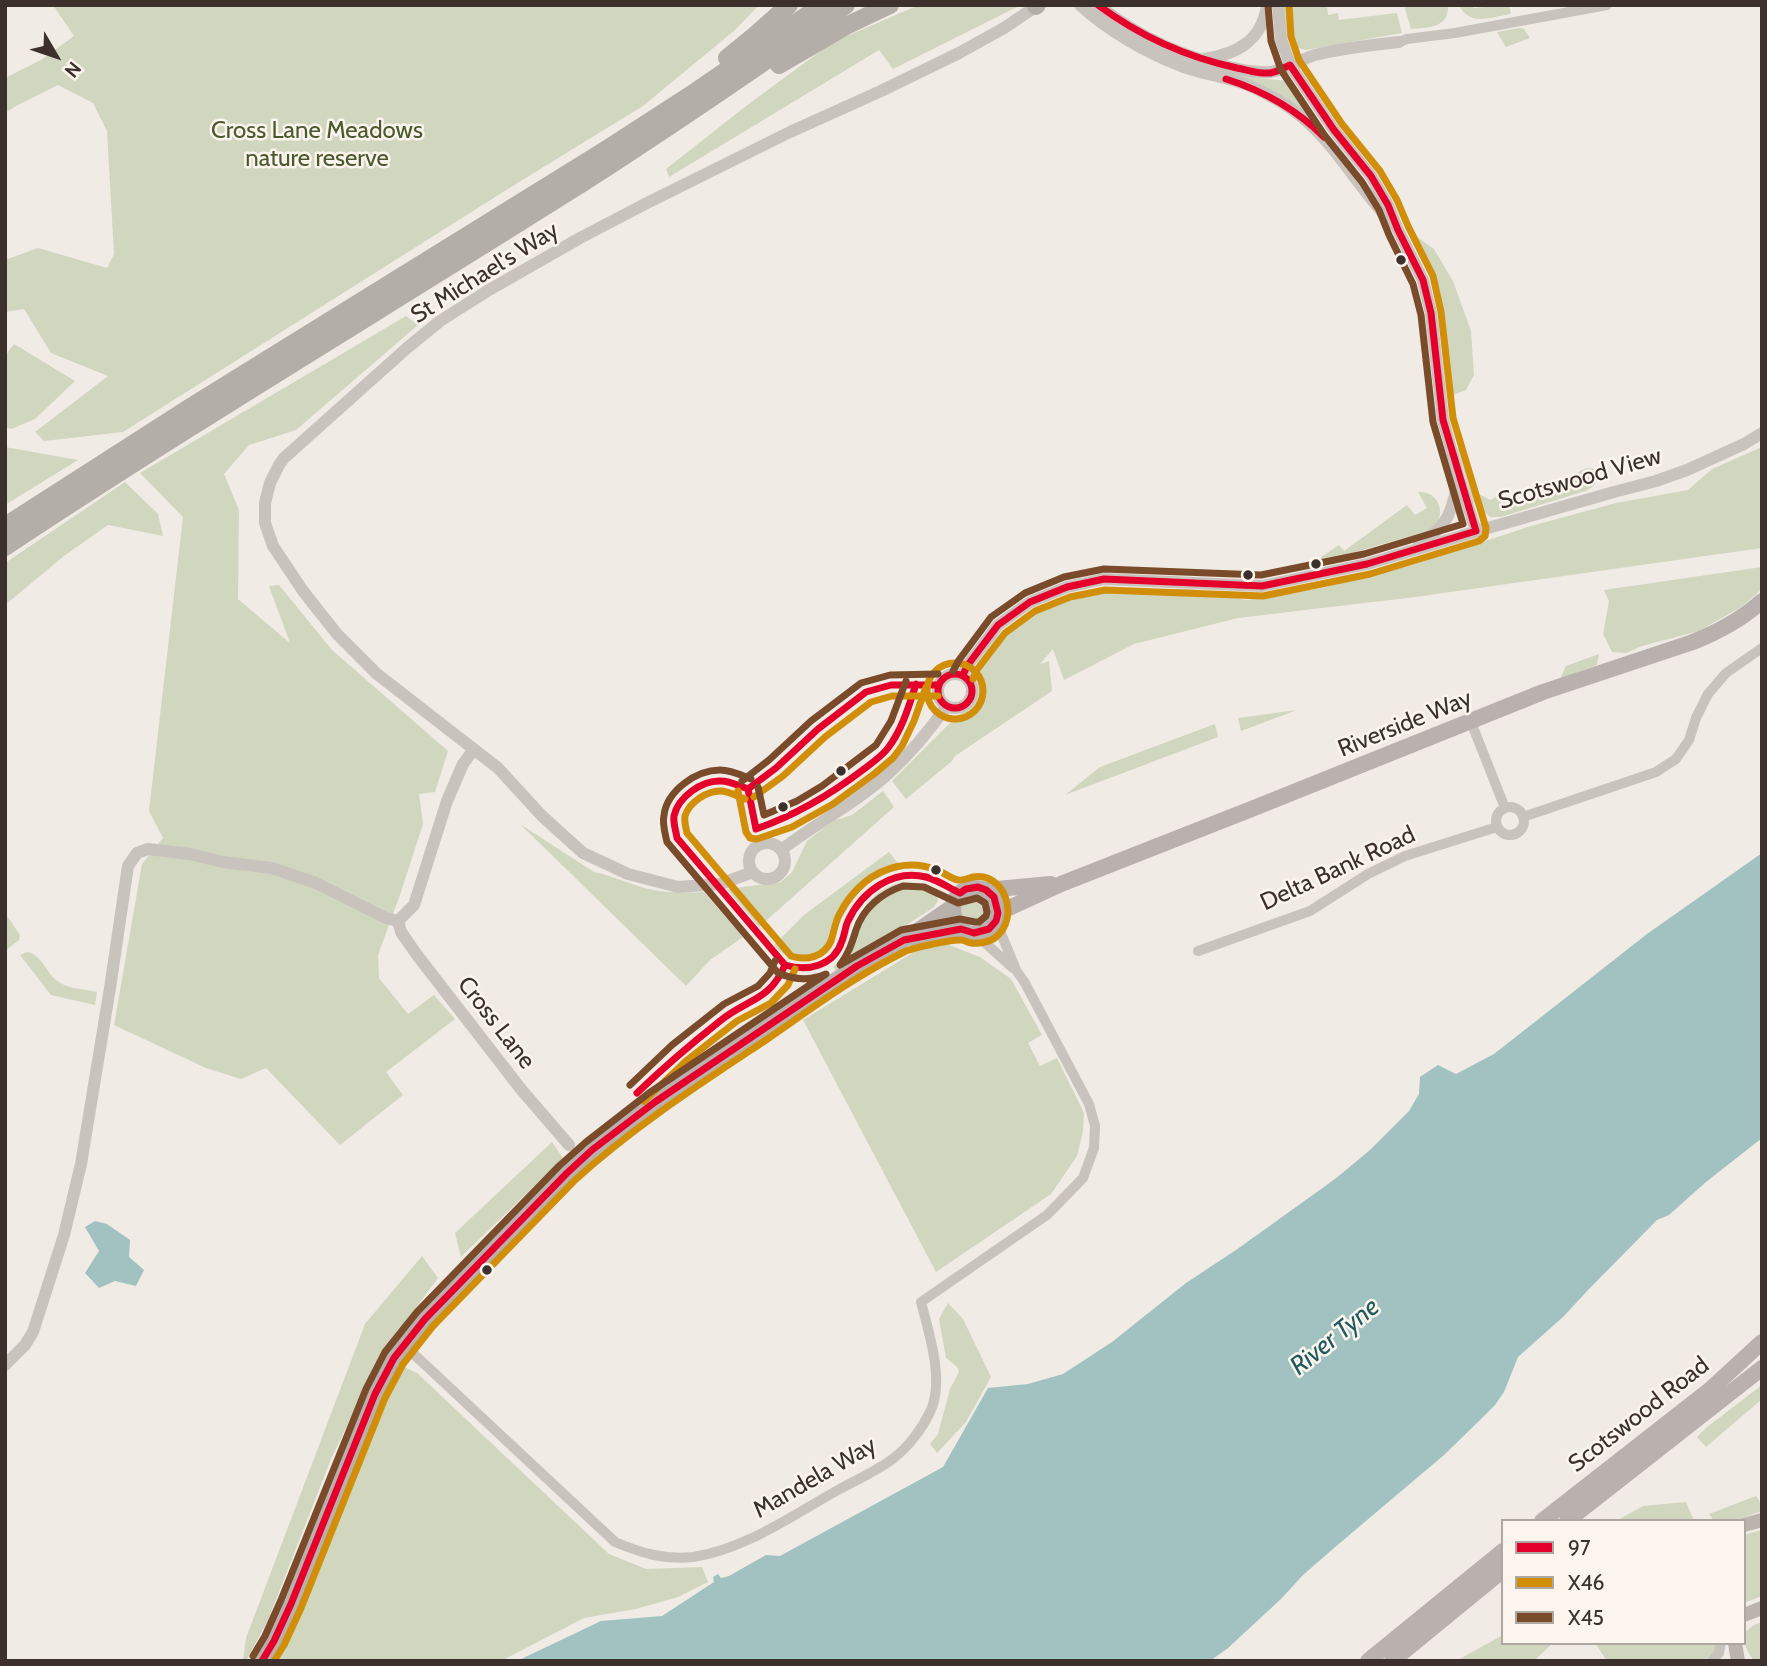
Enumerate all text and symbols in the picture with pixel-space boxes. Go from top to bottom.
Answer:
north arrow [21,21,91,91]
text: N [60,57,86,82]
park label: Cross Lane Meadows nature reserve [211,117,423,173]
street label: St Michael's Way [406,216,564,330]
unlabelled marker [1394,253,1408,267]
street label: Scotswood View [1495,442,1665,516]
unlabelled marker [1309,557,1323,571]
unlabelled marker [1241,568,1255,582]
street label: Riverside Way [1334,684,1476,764]
unlabelled marker [834,764,848,778]
unlabelled marker [776,800,790,814]
street label: Delta Bank Road [1256,821,1420,917]
unlabelled marker [929,863,943,877]
street label: Cross Lane [451,971,541,1075]
unlabelled marker [480,1263,494,1277]
water label: River Tyne [1284,1292,1386,1382]
street label: Scotswood Road [1563,1351,1715,1479]
street label: Mandela Way [748,1431,882,1525]
legend [1501,1519,1746,1645]
text: 97 [1568,1535,1591,1560]
text: X46 [1568,1570,1605,1595]
text: X45 [1568,1605,1604,1630]

